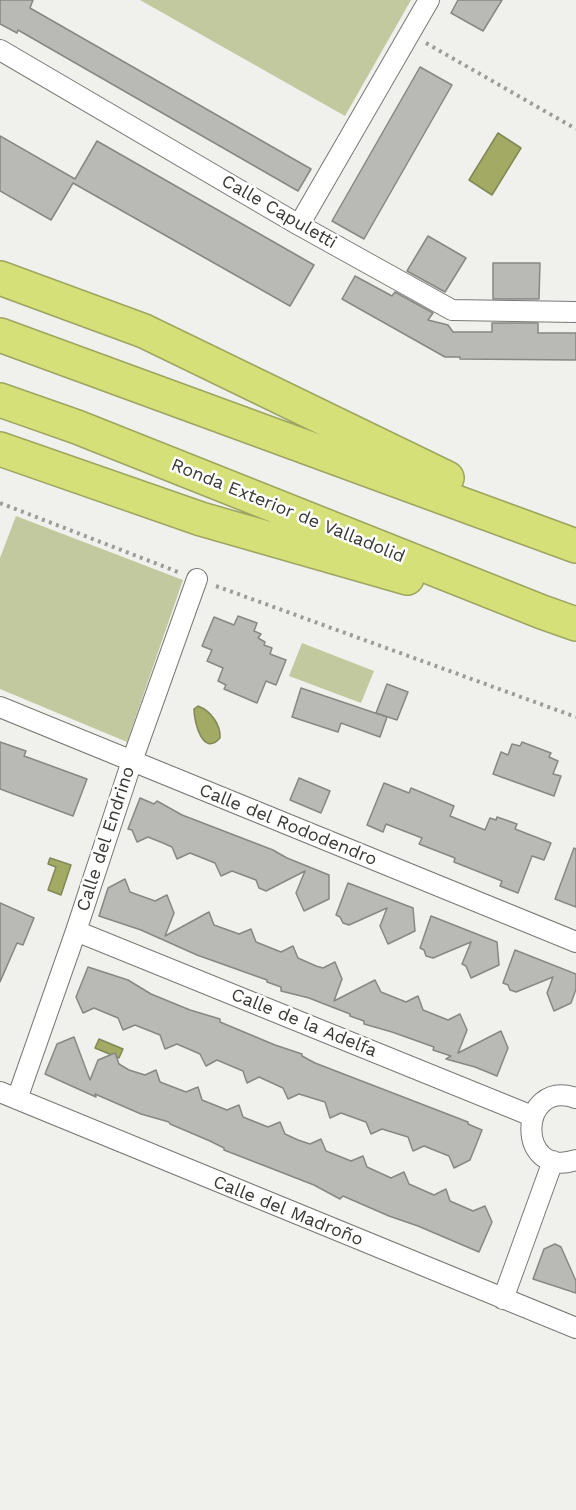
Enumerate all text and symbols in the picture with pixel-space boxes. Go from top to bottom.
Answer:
street label: Calle Capuletti [218,170,340,254]
street label: Ronda Exterior de Valladolid [168,454,408,568]
street label: Calle del Endrino [72,764,140,914]
street label: Calle del Rododendro [196,779,380,871]
street label: Calle de la Adelfa [228,984,380,1062]
street label: Calle del Madroño [210,1171,366,1251]

